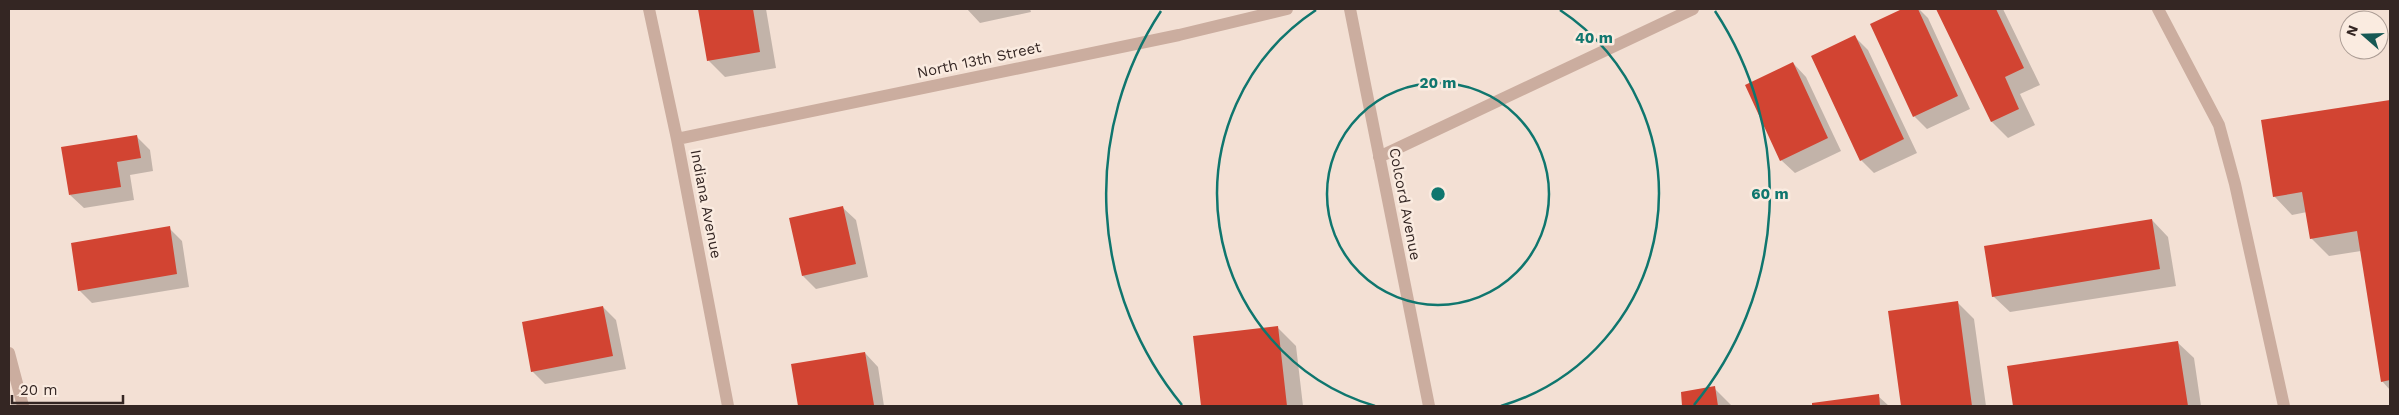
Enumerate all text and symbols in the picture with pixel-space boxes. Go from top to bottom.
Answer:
north arrow [2339,10,2389,60]
text: N [2342,23,2361,38]
text: 40 m [1575,29,1613,47]
street label: North 13th Street [915,38,1043,82]
text: 20 m [1419,74,1457,92]
street label: Colcord Avenue [1385,146,1425,262]
street label: Indiana Avenue [687,148,725,260]
centre of rings [1429,185,1447,203]
text: 60 m [1751,185,1789,203]
scale bar [12,372,124,404]
text: 20 m [20,381,58,399]

